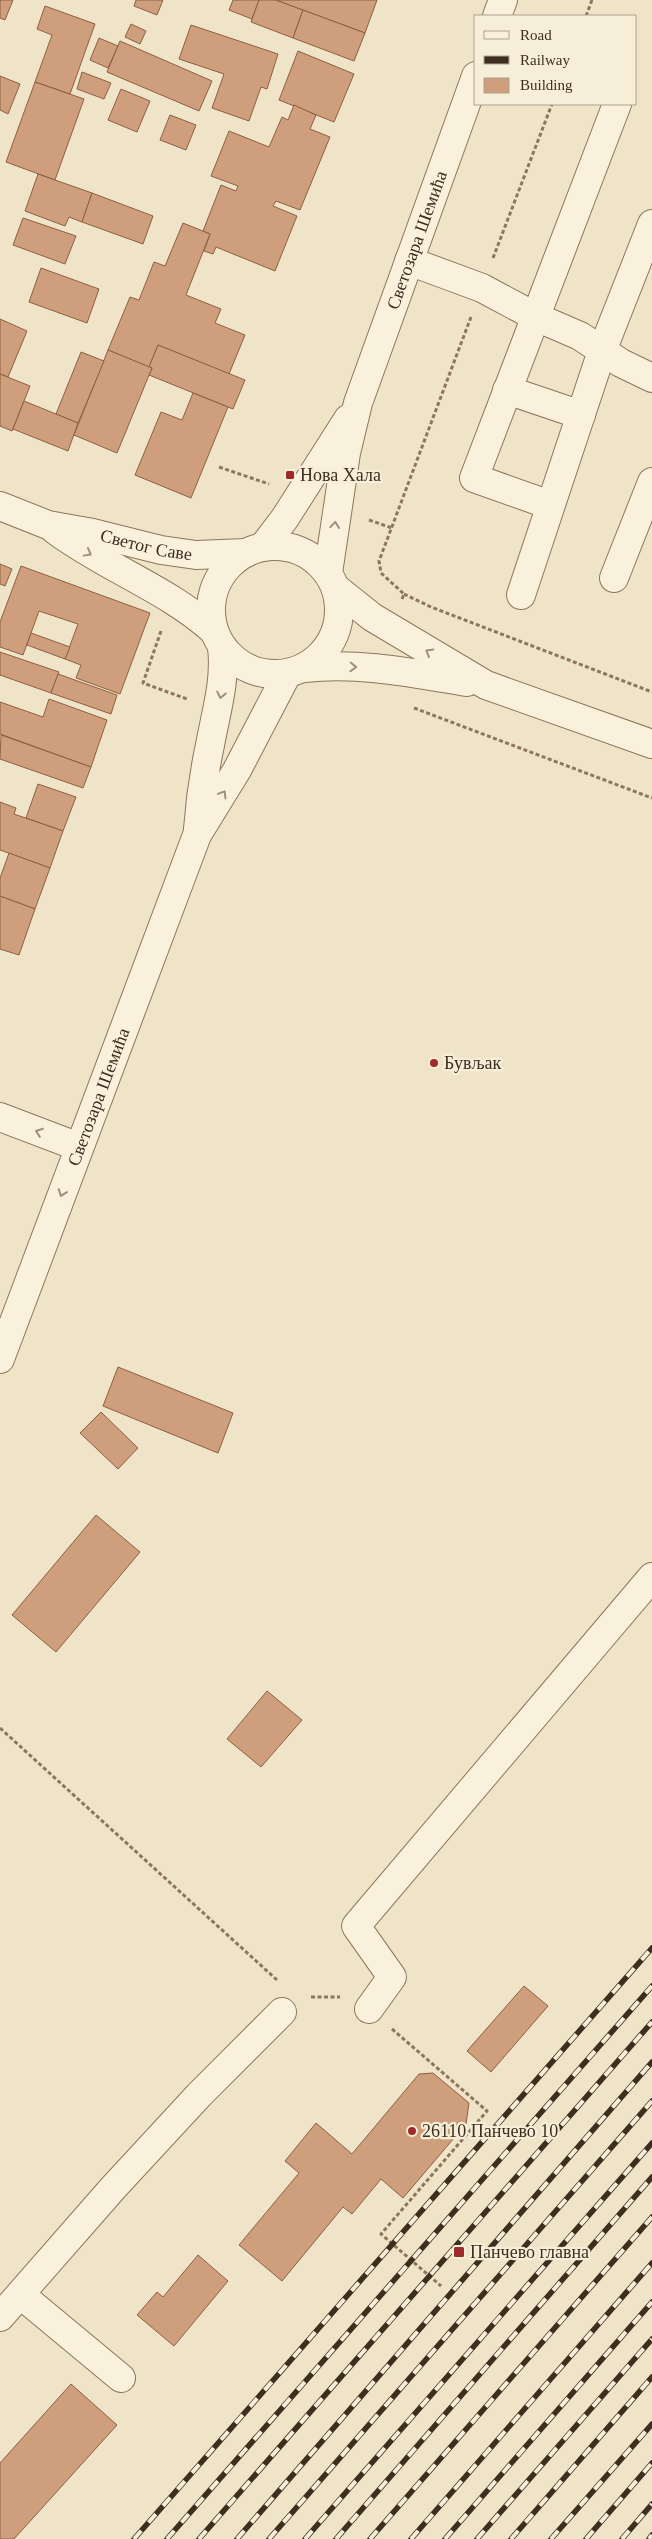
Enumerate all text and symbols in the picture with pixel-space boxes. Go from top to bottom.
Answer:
legend [474,15,637,105]
text: Road [520,27,552,43]
text: Railway [520,52,570,68]
text: Building [520,77,573,93]
street label: Светозара Шемића [383,168,451,312]
place label: Нова Хала [300,465,381,485]
marker: Нова Хала [284,469,296,481]
one-way arrow [329,521,340,529]
street label: Светог Саве [98,525,193,564]
one-way arrow [83,546,92,556]
one-way arrow [425,648,434,658]
one-way arrow [349,661,357,672]
one-way arrow [216,691,226,700]
one-way arrow [217,791,227,800]
street label: Светозара Шемића [64,1025,134,1169]
place label: Бувљак [444,1053,501,1073]
marker: Бувљак [428,1057,440,1069]
one-way arrow [36,1128,44,1138]
one-way arrow [58,1188,68,1196]
place label: 26110 Панчево 10 [422,2121,558,2141]
marker: 26110 Панчево 10 [406,2125,418,2137]
place label: Панчево главна [470,2242,589,2262]
marker: Панчево главна [452,2245,466,2259]

